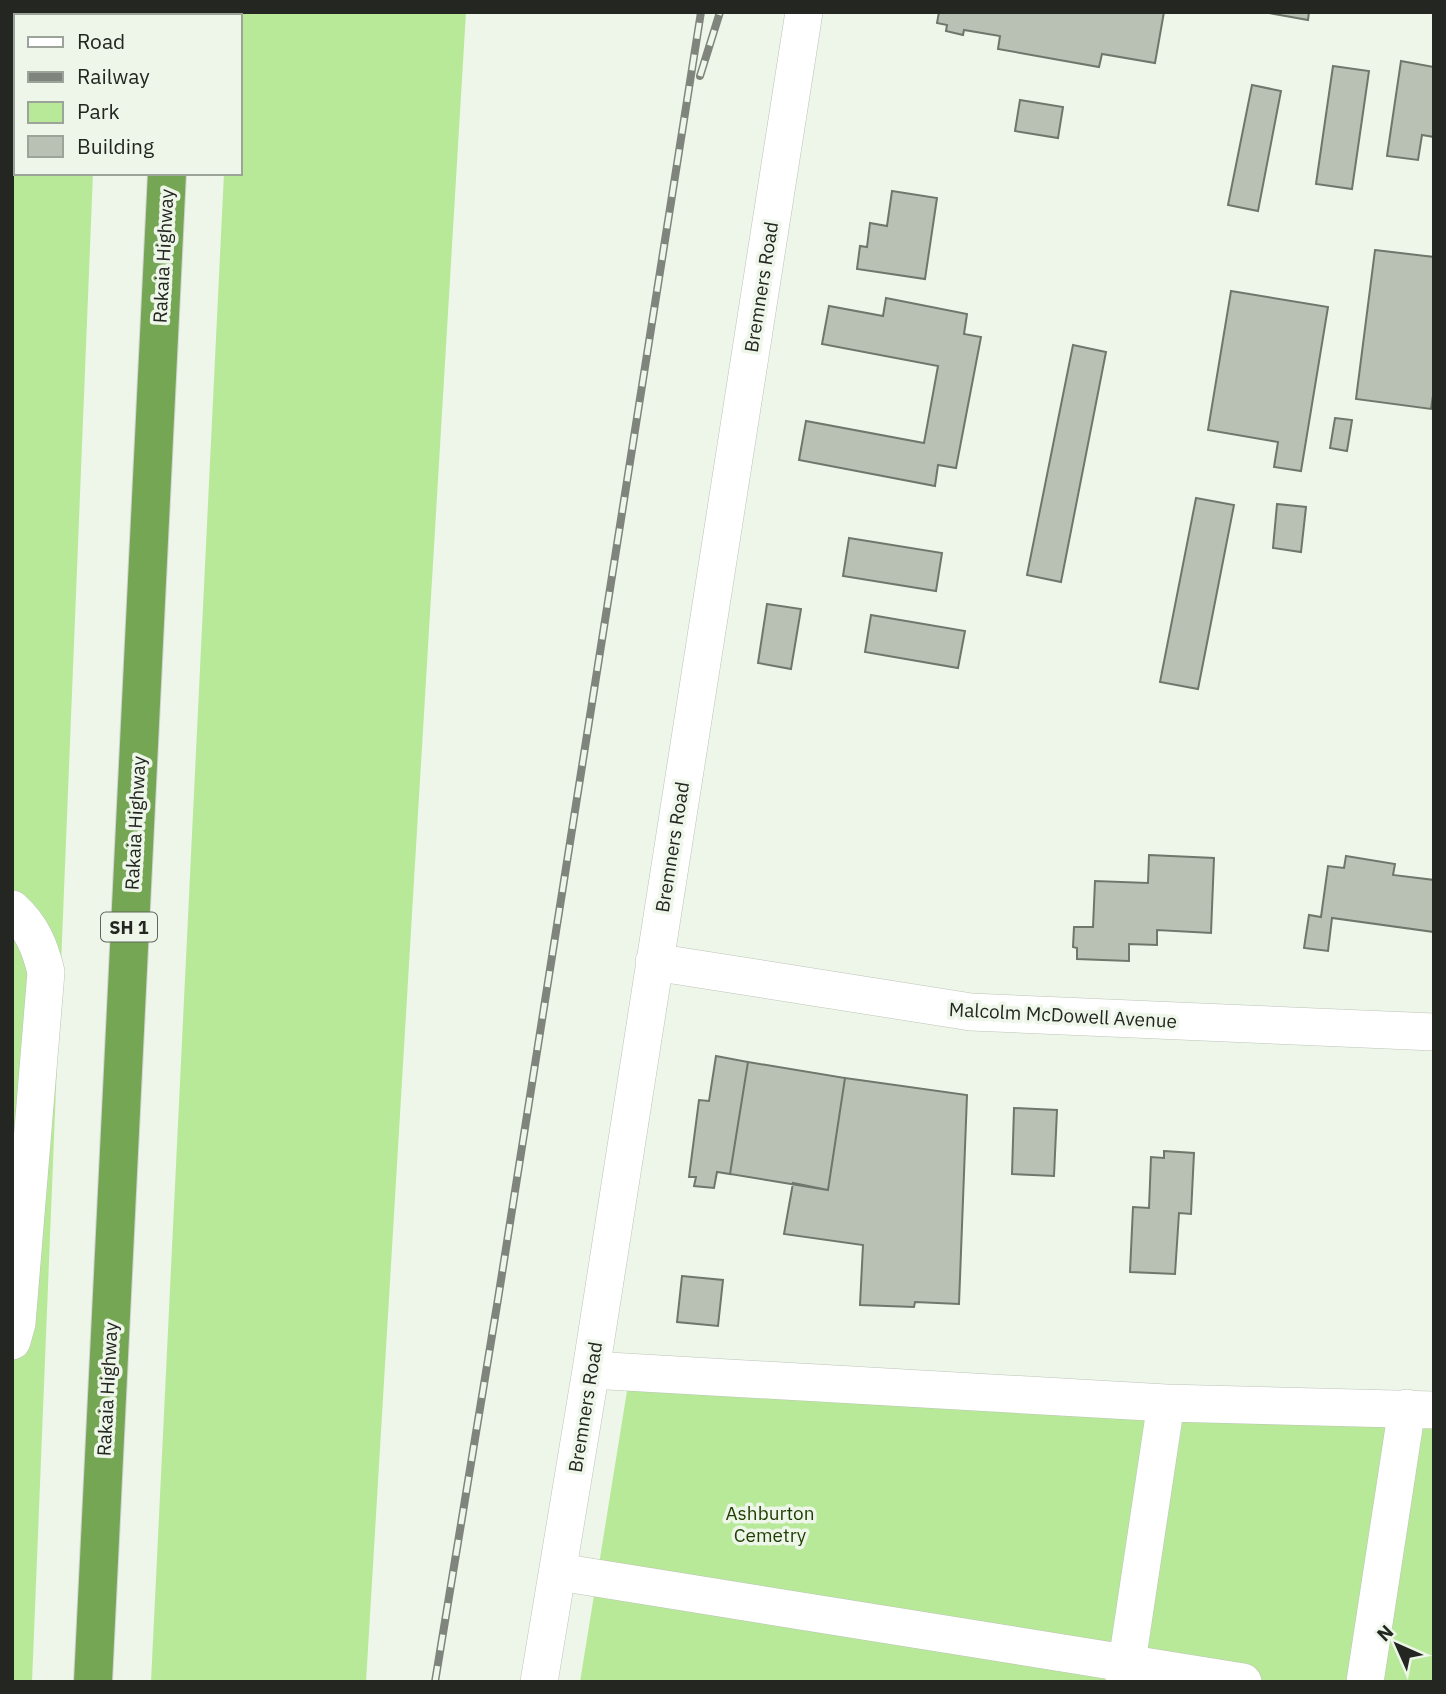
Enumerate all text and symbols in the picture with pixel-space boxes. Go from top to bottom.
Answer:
legend [14,14,242,175]
text: Road [77,27,125,55]
text: Railway [77,62,150,90]
text: Park [77,97,120,125]
text: Building [77,132,154,160]
street label: Rakaia Highway [147,188,179,324]
street label: Bremners Road [739,220,783,354]
street label: Rakaia Highway [119,755,151,891]
street label: Bremners Road [650,780,694,914]
road number: SH 1 [101,912,157,942]
street label: Malcolm McDowell Avenue [948,997,1178,1033]
street label: Rakaia Highway [91,1321,123,1457]
street label: Bremners Road [563,1340,607,1474]
park label: Ashburton Cemetry [725,1501,815,1547]
north arrow [1362,1610,1432,1680]
text: N [1372,1620,1398,1646]

